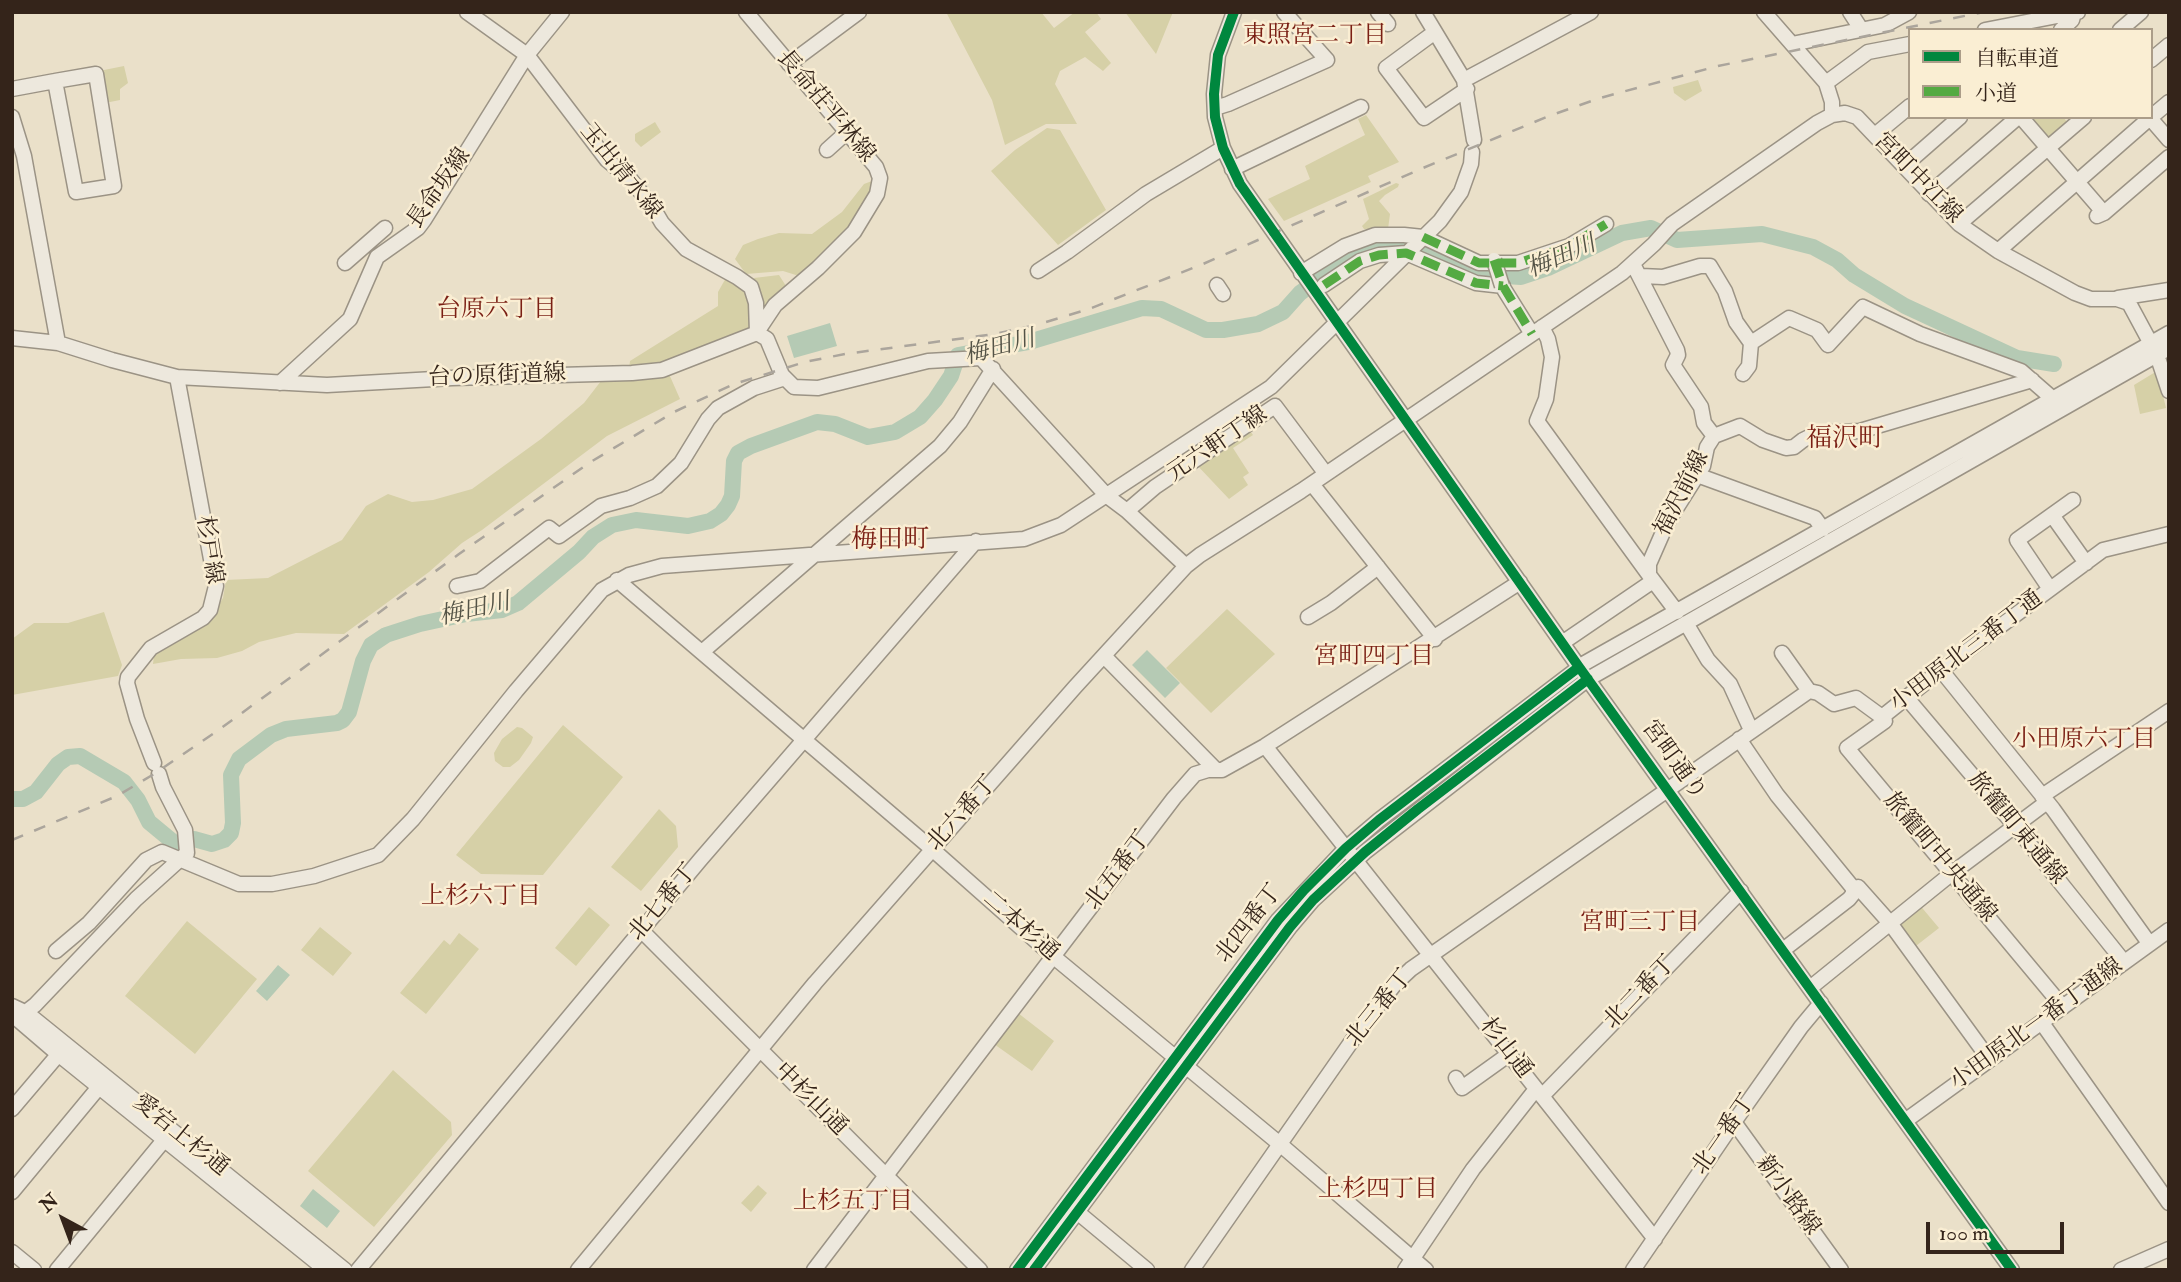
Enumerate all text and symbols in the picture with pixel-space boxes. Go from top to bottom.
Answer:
district label: 東照宮二丁目 [1243,23,1387,51]
legend [1908,28,2153,119]
street label: 長命荘平林線 [770,45,880,169]
text: 自転車道 [1975,45,2059,72]
text: 小道 [1975,80,2017,107]
street label: 玉出清水線 [573,119,667,225]
street label: 宮町中江線 [1867,128,1967,230]
street label: 長命坂線 [402,143,478,235]
water label: 梅田川 [1523,231,1601,285]
district label: 台原六丁目 [437,297,557,325]
water label: 梅田川 [961,326,1039,372]
street label: 台の原街道線 [428,361,566,393]
street label: 元六軒丁線 [1163,401,1273,489]
district label: 福沢町 [1806,424,1884,456]
street label: 福沢前線 [1650,447,1716,541]
street label: 杉戸線 [189,514,227,586]
district label: 梅田町 [851,525,929,557]
street label: 小田原北三番丁通 [1885,586,2049,718]
water label: 梅田川 [437,589,513,633]
district label: 宮町四丁目 [1314,644,1434,672]
street label: 宮町通り [1635,716,1711,806]
district label: 小田原六丁目 [2012,727,2156,755]
street label: 旅籠町東通線 [1961,767,2071,891]
street label: 北六番丁 [922,771,1004,857]
street label: 旅籠町中央通線 [1877,787,2001,929]
street label: 北五番丁 [1080,826,1158,916]
street label: 北七番丁 [624,859,704,947]
street label: 北四番丁 [1211,879,1289,969]
district label: 上杉六丁目 [421,884,541,912]
street label: 二本杉通 [976,886,1064,968]
district label: 宮町三丁目 [1580,910,1700,938]
street label: 北二番丁 [1599,950,1683,1036]
street label: 小田原北一番丁通線 [1945,953,2129,1097]
street label: 北三番丁 [1340,965,1420,1053]
street label: 杉山通 [1473,1013,1537,1085]
street label: 中杉山通 [768,1058,852,1142]
street label: 愛宕上杉通 [127,1089,233,1183]
street label: 北一番丁 [1687,1089,1763,1181]
street label: 新小路線 [1749,1151,1825,1241]
district label: 上杉四丁目 [1318,1177,1438,1205]
north arrow [28,1184,98,1254]
text: N [35,1189,64,1218]
district label: 上杉五丁目 [793,1189,913,1217]
scale bar [1929,1208,2067,1252]
text: 100 m [1939,1220,1989,1247]

